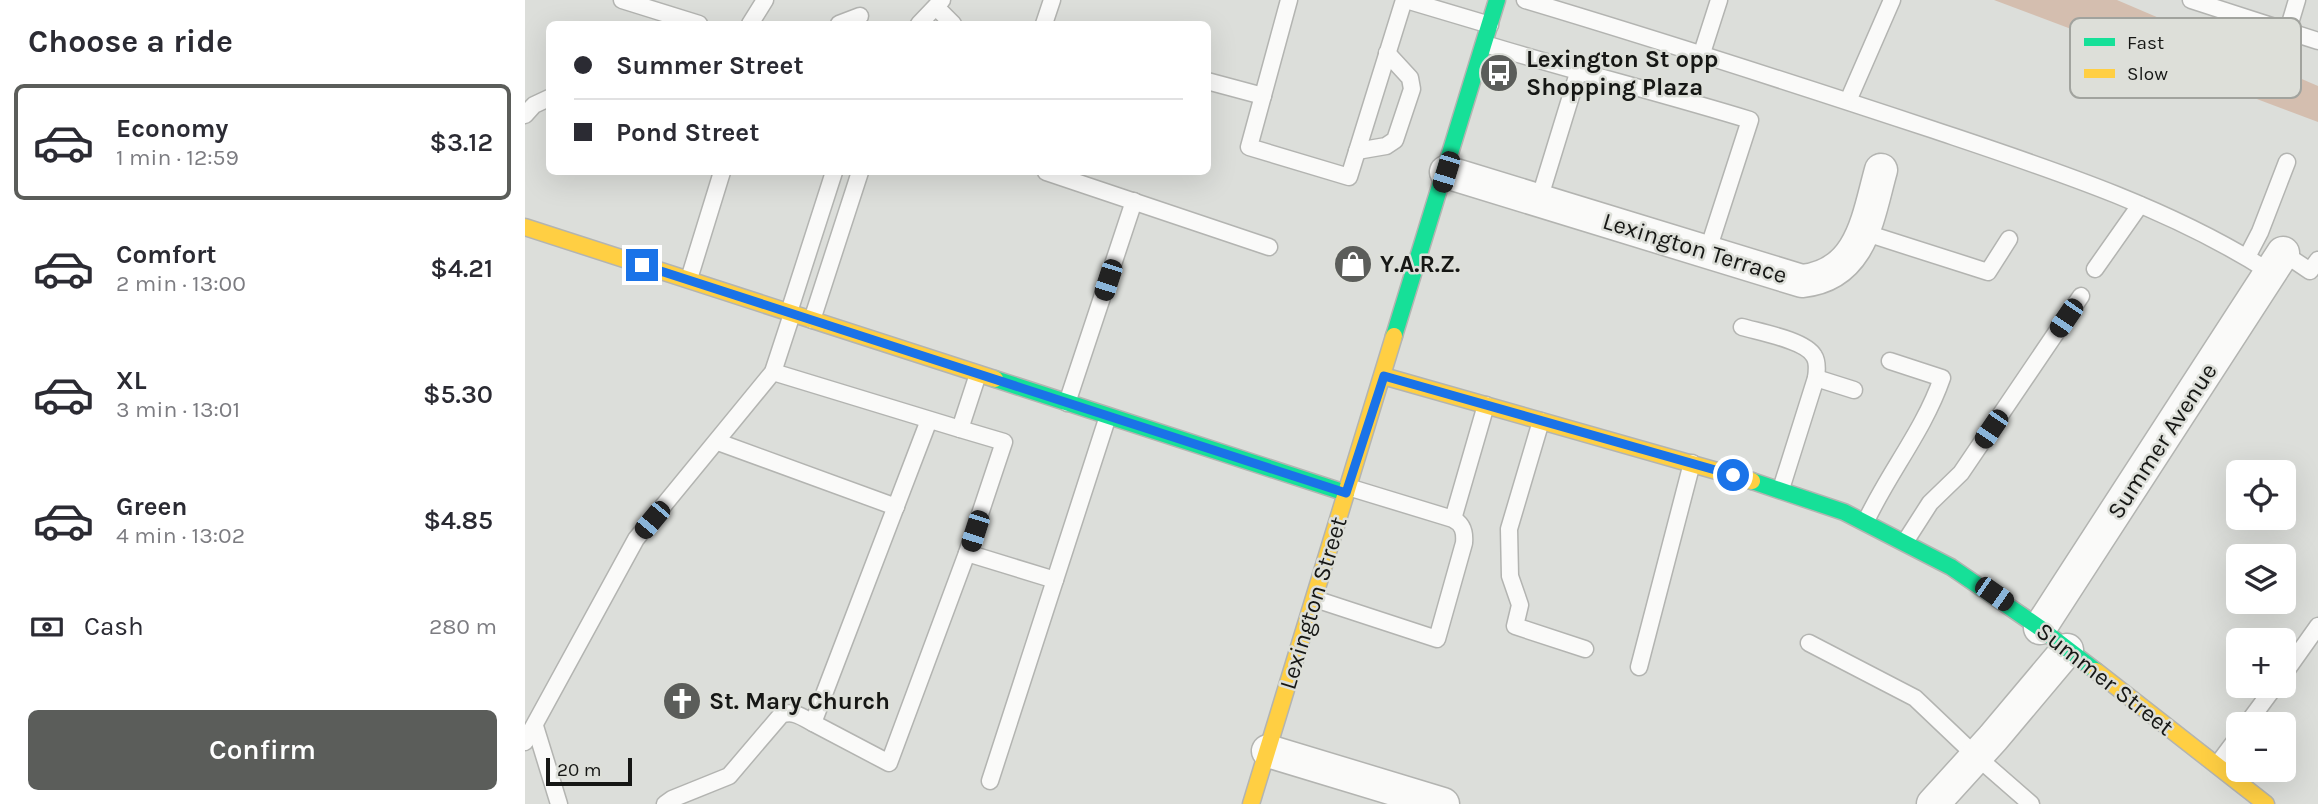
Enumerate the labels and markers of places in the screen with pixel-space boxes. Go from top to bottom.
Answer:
place label: Lexington St opp Shopping Plaza [1526,45,1718,101]
bus stop icon: Lexington St opp Shopping Plaza [1478,52,1520,94]
shop icon: Y.A.R.Z. [1332,243,1374,285]
place label: Y.A.R.Z. [1380,250,1460,278]
church icon: St. Mary Church [661,680,703,722]
place label: St. Mary Church [709,687,890,715]

